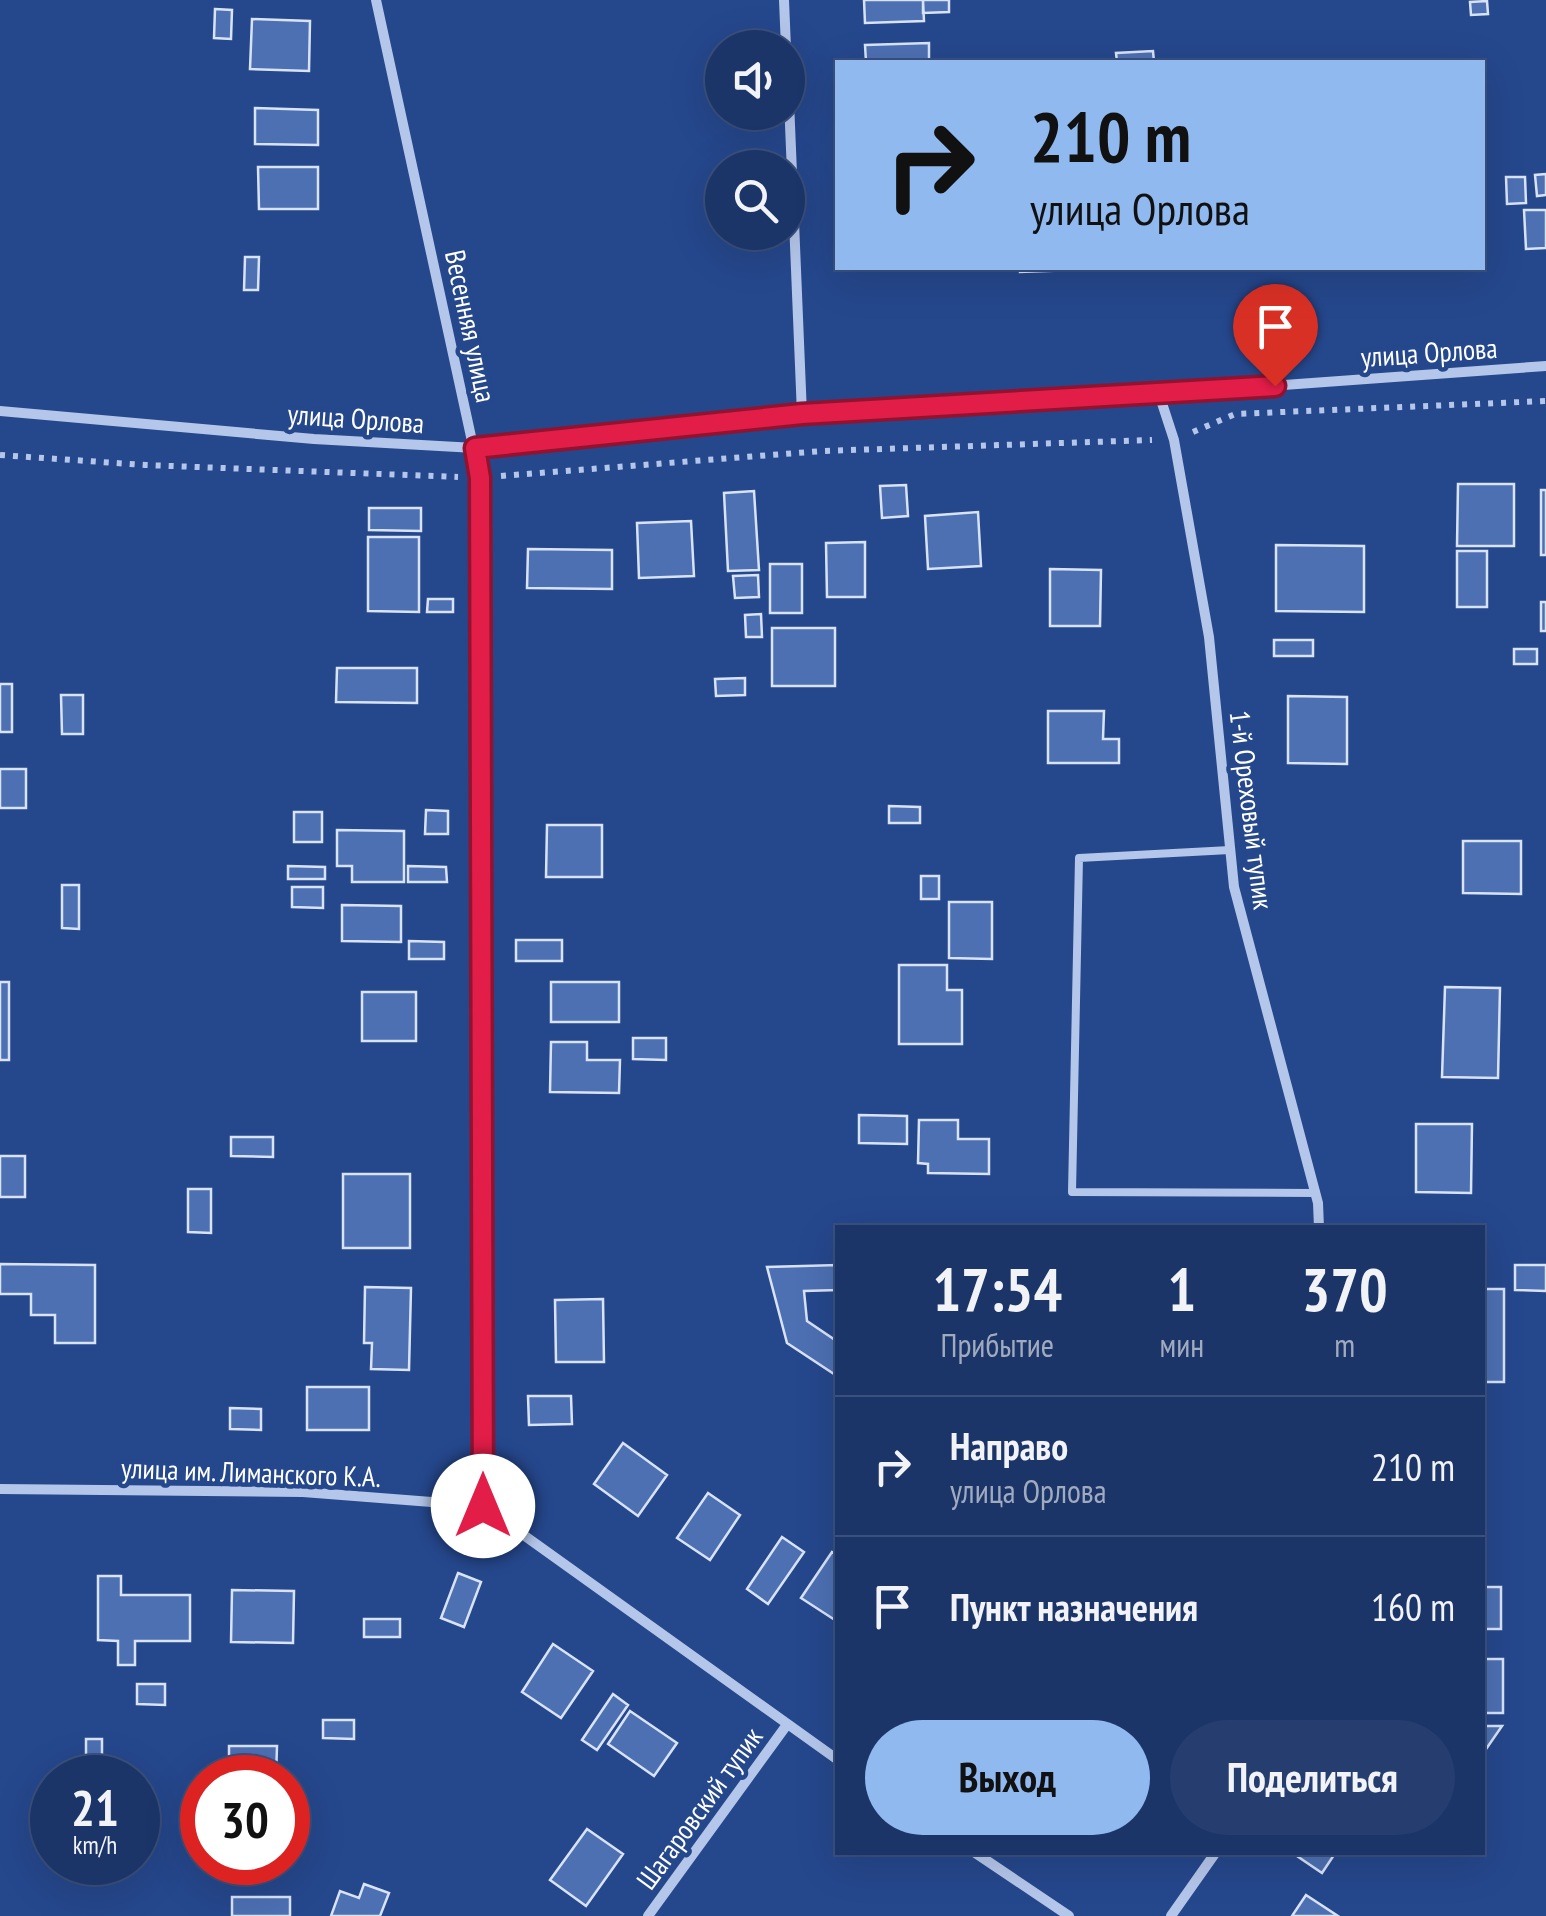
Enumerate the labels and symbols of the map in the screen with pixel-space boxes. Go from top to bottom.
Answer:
street label: Весенняя улица [437,246,505,406]
pin [1233,284,1318,387]
street label: улица Орлова [1359,329,1499,375]
street label: улица Орлова [286,395,426,441]
street label: 1-й Ореховый тупик [1221,708,1283,912]
street label: улица им. Лиманского К.А. [120,1449,382,1495]
position arrow [431,1454,535,1558]
street label: Шагаровский тупик [628,1719,770,1896]
speed limit sign: 30 [180,1755,310,1885]

